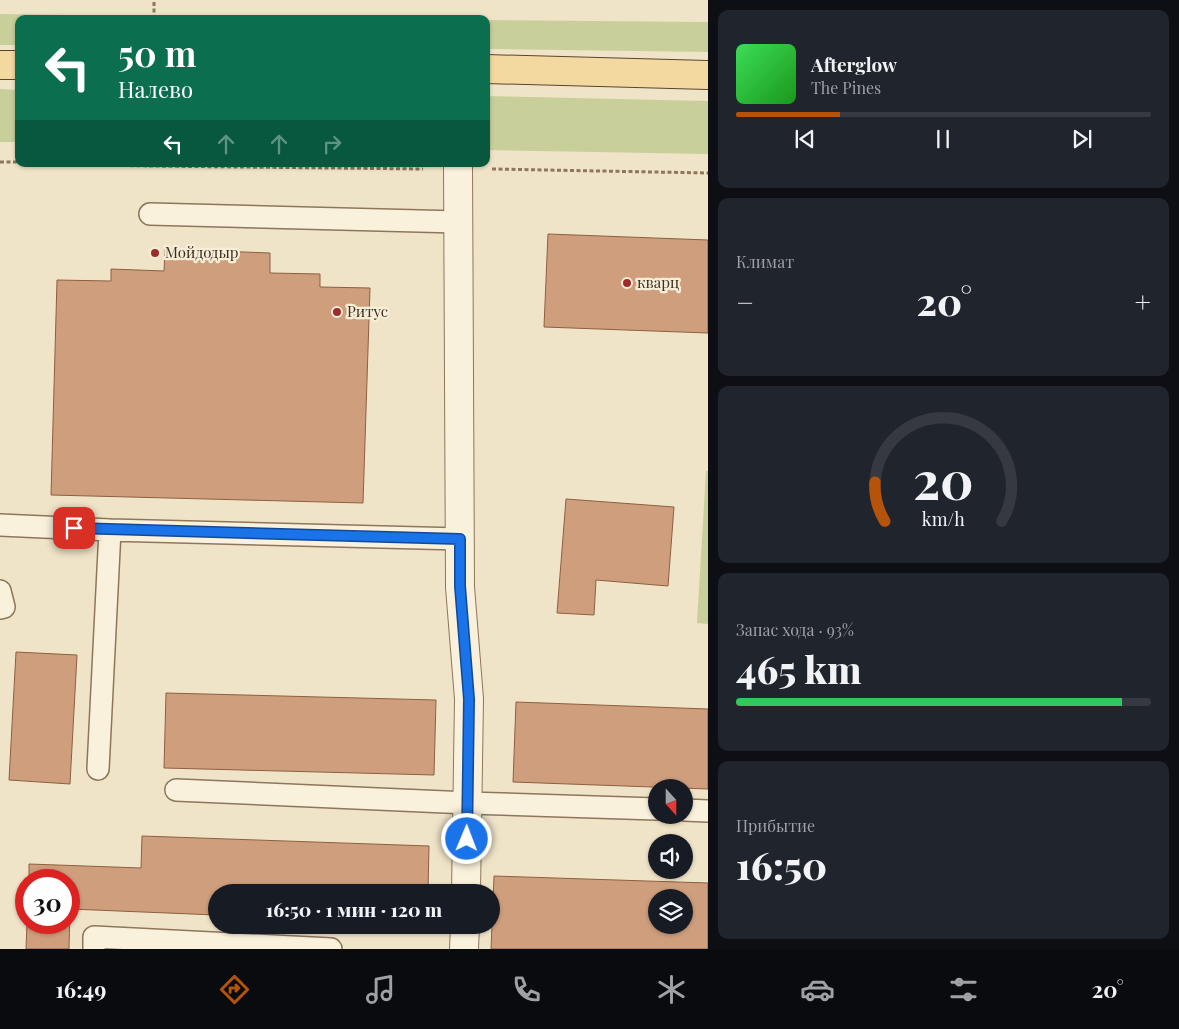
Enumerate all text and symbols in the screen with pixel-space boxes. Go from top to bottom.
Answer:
text: 50 m [118,29,196,76]
icon: left [35,35,100,100]
text: Afterglow [811,51,897,77]
text: Налево [118,74,193,104]
text: The Pines [811,77,881,98]
icon: previous [791,125,819,153]
icon: pause [929,125,957,153]
icon: next [1068,125,1096,153]
icon: left [159,130,187,158]
icon: ahead [212,130,240,158]
icon: ahead [265,130,293,158]
icon: right [318,130,346,158]
place label: Мойдодыр [165,242,239,262]
marker: Мойдодыр [149,247,161,259]
text: Климат [736,251,794,272]
place label: кварц [637,272,679,292]
text: 20° [917,275,972,326]
marker: кварц [621,277,633,289]
text: − [736,283,754,320]
text: + [1135,283,1151,320]
place label: Ритус [347,301,388,321]
marker: Ритус [331,306,343,318]
text: 20 [913,444,974,513]
pin [53,507,95,549]
text: km/h [922,507,965,530]
icon: arrive [60,514,88,542]
text: Запас хода · 93% [736,619,854,640]
text: 465 km [736,643,861,694]
north arrow [648,779,692,824]
map controls [648,779,693,934]
position arrow [440,812,492,864]
text: Прибытие [736,815,815,836]
button: sound [648,834,693,879]
text: 16:50 [736,839,827,890]
speed limit sign: 30 [15,869,80,934]
button: layers [648,889,693,934]
text: 16:50 · 1 мин · 120 m [266,896,442,922]
icon: directions [217,972,252,1007]
icon: music [363,972,398,1007]
icon: phone [509,972,544,1007]
icon: climate [654,972,689,1007]
icon: car [800,972,835,1007]
icon: filters [946,972,981,1007]
text: 16:49 [55,974,106,1004]
text: 20° [1092,974,1124,1004]

